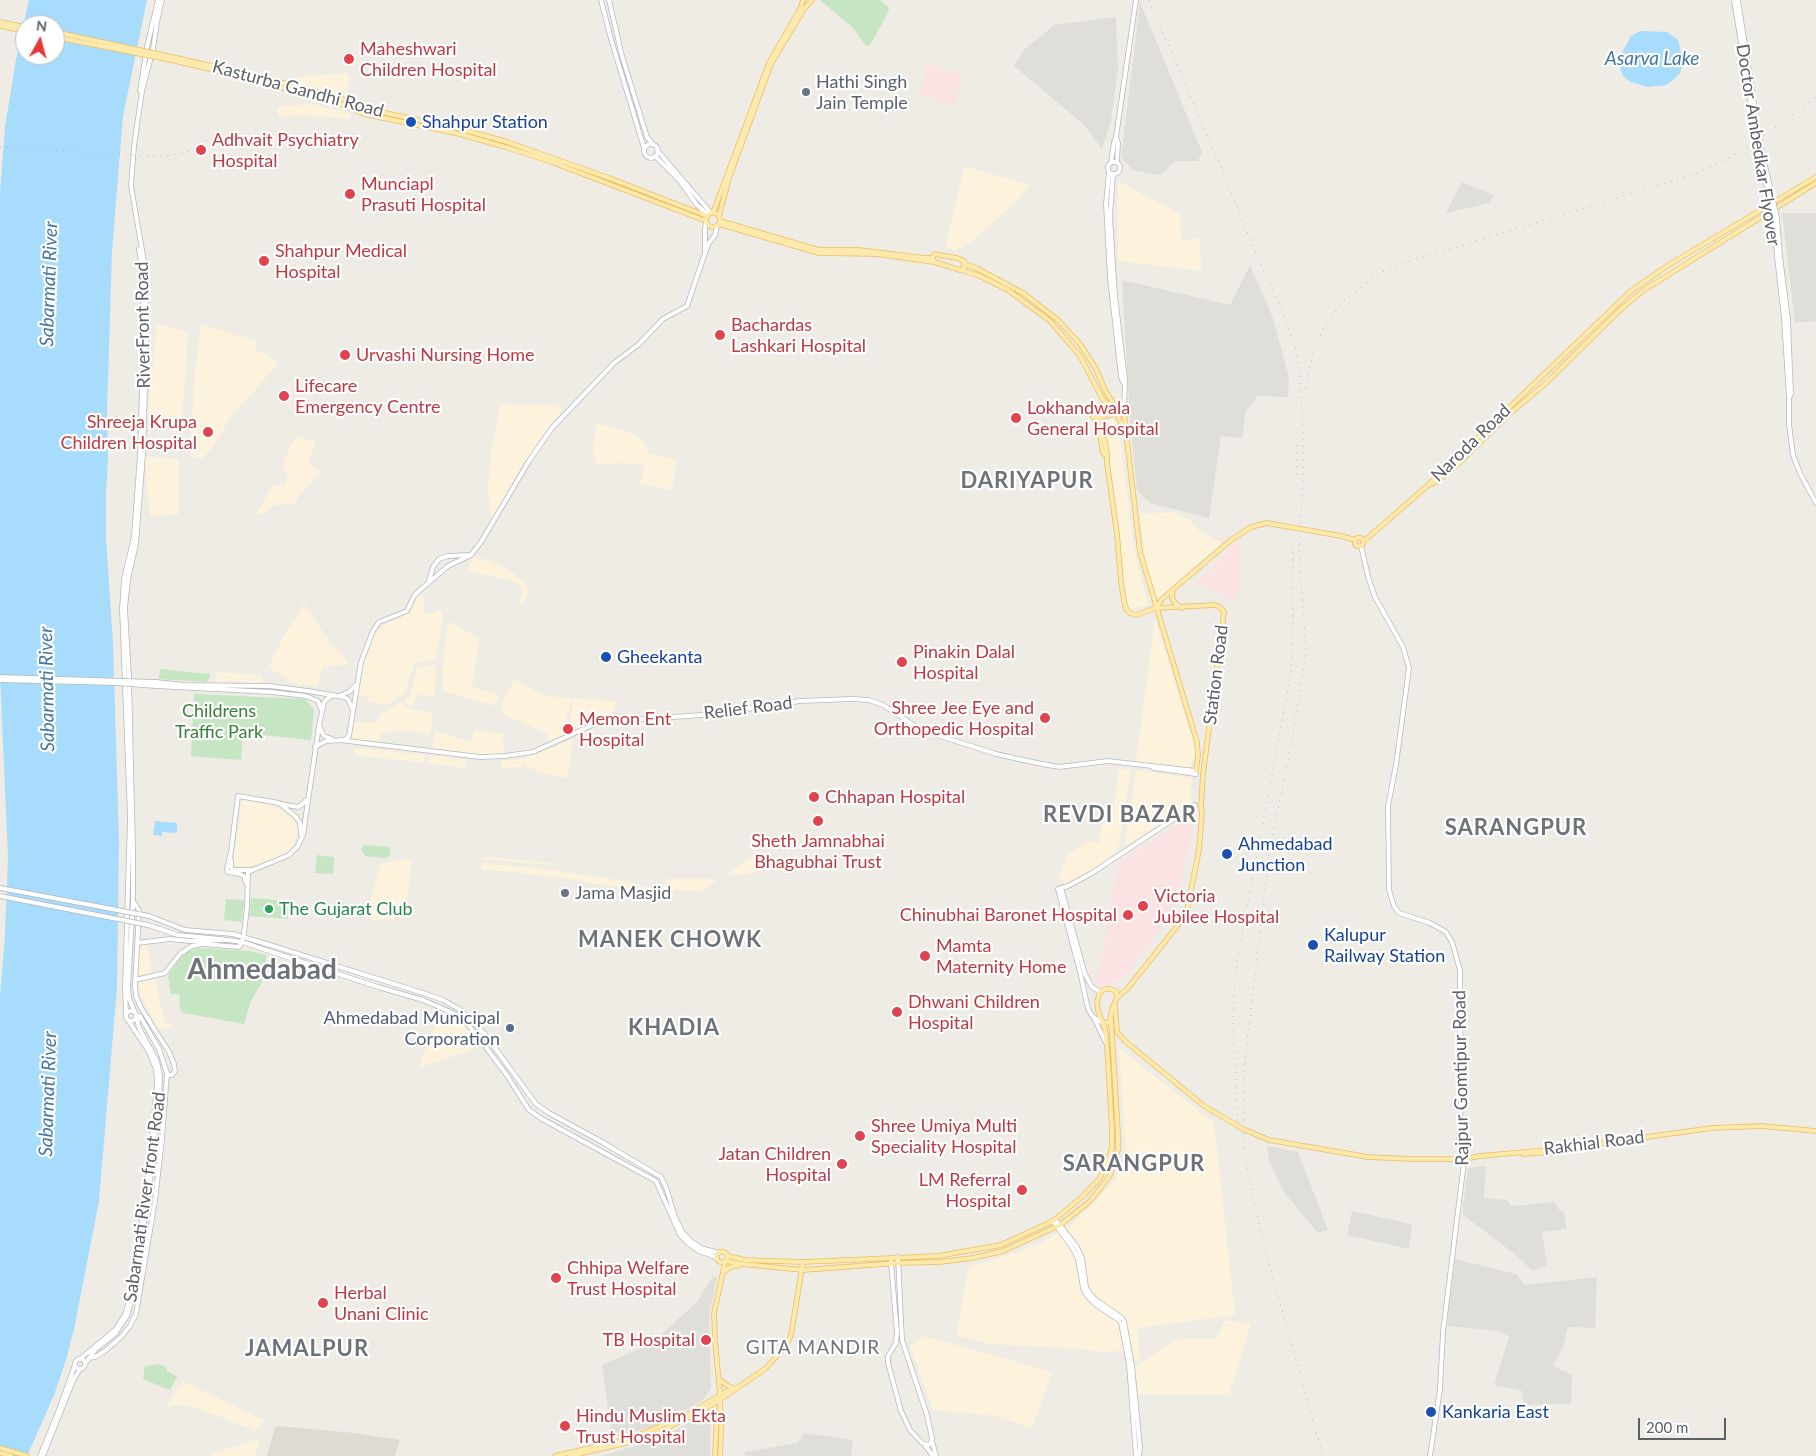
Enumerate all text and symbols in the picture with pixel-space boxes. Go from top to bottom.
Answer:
north arrow [15,15,65,65]
text: N [35,17,48,35]
place label: Maheshwari Children Hospital [360,38,497,80]
street label: Doctor Ambedkar Flyover [1731,42,1785,248]
water label: Asarva Lake [1605,48,1699,70]
marker: Maheshwari Children Hospital [342,52,356,66]
street label: Kasturba Gandhi Road [210,56,386,122]
place label: Hathi Singh Jain Temple [816,71,908,114]
marker: Hathi Singh Jain Temple [800,86,812,98]
place label: Shahpur Station [422,111,548,133]
marker: Shahpur Station [404,115,418,129]
place label: Adhvait Psychiatry Hospital [212,129,359,172]
marker: Adhvait Psychiatry Hospital [194,143,208,157]
place label: Munciapl Prasuti Hospital [361,173,486,215]
marker: Munciapl Prasuti Hospital [343,187,357,201]
water label: Sabarmati River [35,221,63,347]
place label: Shahpur Medical Hospital [275,240,407,282]
marker: Shahpur Medical Hospital [257,254,271,268]
street label: RiverFront Road [131,261,155,389]
place label: Bachardas Lashkari Hospital [731,314,866,356]
marker: Bachardas Lashkari Hospital [713,328,727,342]
place label: Urvashi Nursing Home [356,344,535,366]
marker: Urvashi Nursing Home [338,348,352,362]
place label: Lifecare Emergency Centre [295,375,440,418]
marker: Lifecare Emergency Centre [277,389,291,403]
place label: Lokhandwala General Hospital [1027,397,1159,439]
street label: Naroda Road [1427,400,1515,486]
place label: Shreeja Krupa Children Hospital [60,411,197,454]
marker: Lokhandwala General Hospital [1009,411,1023,425]
marker: Shreeja Krupa Children Hospital [201,425,215,439]
district label: DARIYAPUR [959,468,1095,494]
street label: Station Road [1199,624,1233,726]
water label: Sabarmati River [35,626,59,752]
place label: Pinakin Dalal Hospital [913,641,1015,684]
place label: Gheekanta [617,646,703,668]
marker: Gheekanta [599,650,613,664]
marker: Pinakin Dalal Hospital [895,655,909,669]
street label: Relief Road [703,692,793,724]
place label: Shree Jee Eye and Orthopedic Hospital [874,697,1034,740]
park label: Childrens Traffic Park [175,700,263,742]
place label: Memon Ent Hospital [579,708,671,751]
marker: Shree Jee Eye and Orthopedic Hospital [1038,711,1052,725]
marker: Memon Ent Hospital [561,722,575,736]
place label: Chhapan Hospital [825,786,965,808]
marker: Chhapan Hospital [807,790,821,804]
district label: REVDI BAZAR [1042,802,1198,828]
marker: Sheth Jamnabhai Bhagubhai Trust [811,814,825,828]
district label: SARANGPUR [1444,815,1588,841]
place label: Sheth Jamnabhai Bhagubhai Trust [751,830,885,872]
place label: Ahmedabad Junction [1238,833,1333,876]
marker: Ahmedabad Junction [1220,847,1234,861]
place label: Jama Masjid [575,882,671,904]
place label: Victoria Jubilee Hospital [1154,885,1279,928]
marker: Jama Masjid [559,887,571,899]
place label: The Gujarat Club [279,898,413,920]
marker: Victoria Jubilee Hospital [1136,899,1150,913]
marker: The Gujarat Club [263,903,275,915]
place label: Chinubhai Baronet Hospital [900,904,1117,926]
marker: Chinubhai Baronet Hospital [1121,908,1135,922]
place label: Kalupur Railway Station [1324,924,1445,966]
district label: MANEK CHOWK [577,927,763,953]
place label: Mamta Maternity Home [936,935,1066,978]
marker: Kalupur Railway Station [1306,938,1320,952]
marker: Mamta Maternity Home [918,949,932,963]
district label: Ahmedabad [187,953,337,987]
street label: Rajpur Gomtipur Road [1449,990,1473,1166]
place label: Dhwani Children Hospital [908,991,1040,1034]
marker: Dhwani Children Hospital [890,1005,904,1019]
place label: Ahmedabad Municipal Corporation [324,1007,500,1050]
district label: KHADIA [627,1015,721,1041]
marker: Ahmedabad Municipal Corporation [504,1022,516,1034]
water label: Sabarmati River [34,1031,62,1157]
street label: Sabarmati River front Road [120,1090,170,1304]
place label: Shree Umiya Multi Speciality Hospital [871,1115,1017,1158]
street label: Rakhial Road [1542,1126,1646,1160]
marker: Shree Umiya Multi Speciality Hospital [853,1129,867,1143]
place label: Jatan Children Hospital [718,1143,831,1186]
district label: SARANGPUR [1062,1151,1206,1177]
marker: Jatan Children Hospital [835,1157,849,1171]
place label: LM Referral Hospital [919,1169,1011,1212]
marker: LM Referral Hospital [1015,1183,1029,1197]
place label: Chhipa Welfare Trust Hospital [567,1257,689,1300]
marker: Chhipa Welfare Trust Hospital [549,1271,563,1285]
place label: Herbal Unani Clinic [334,1282,428,1325]
marker: Herbal Unani Clinic [316,1296,330,1310]
place label: TB Hospital [603,1329,695,1351]
marker: TB Hospital [699,1333,713,1347]
district label: JAMALPUR [244,1336,370,1362]
district label: GITA MANDIR [744,1337,882,1359]
place label: Kankaria East [1442,1401,1549,1423]
place label: Hindu Muslim Ekta Trust Hospital [576,1405,726,1448]
marker: Kankaria East [1424,1405,1438,1419]
scale bar [1641,1408,1728,1440]
text: 200 m [1646,1418,1688,1436]
marker: Hindu Muslim Ekta Trust Hospital [558,1419,572,1433]

